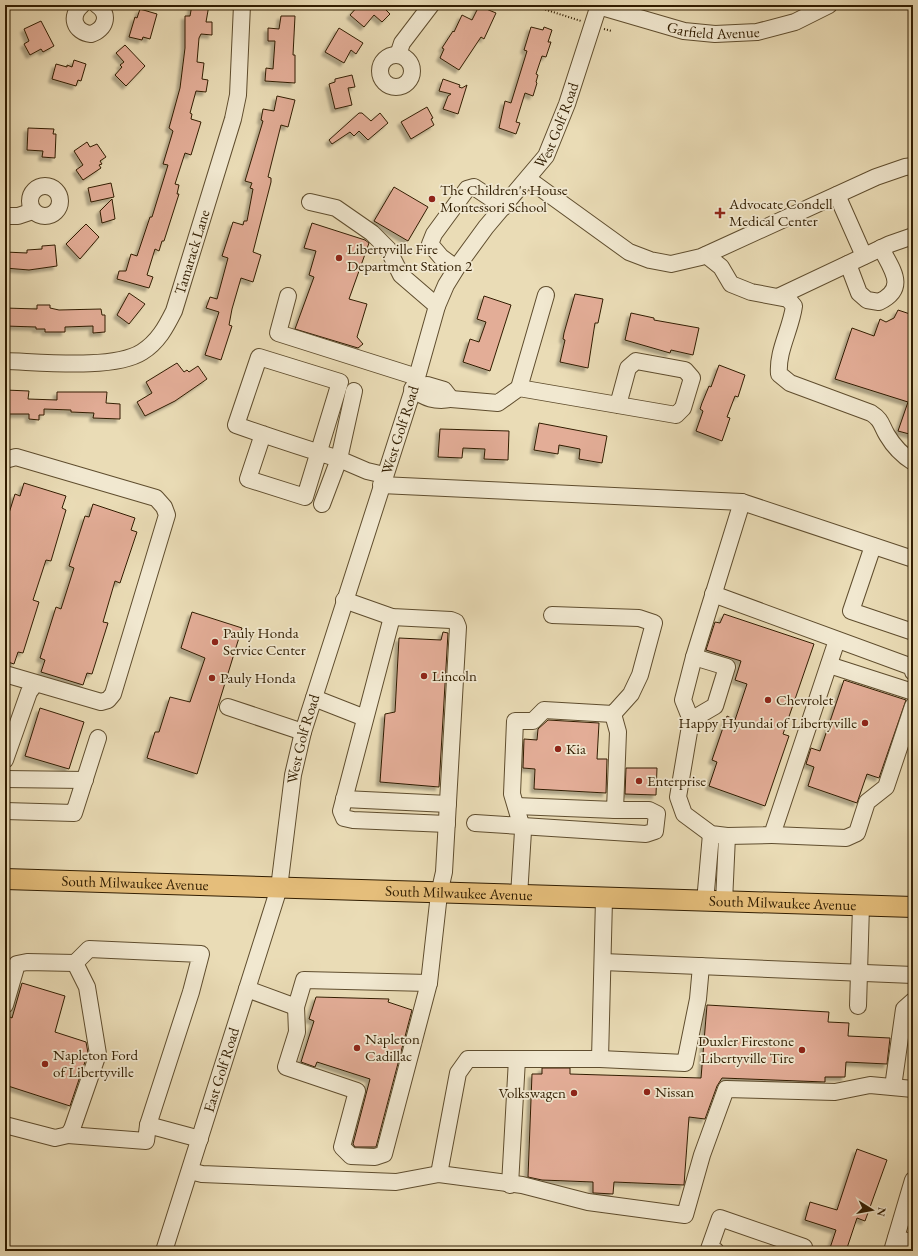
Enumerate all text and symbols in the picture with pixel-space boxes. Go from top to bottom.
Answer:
street label: Garfield Avenue [665,17,760,43]
street label: West Golf Road [530,80,582,172]
place label: The Children's House Montessori School [440,180,568,216]
marker: The Children's House Montessori School [427,194,437,204]
place label: Advocate Condell Medical Center [728,194,833,230]
street label: Tamarack Lane [170,207,214,297]
marker: Advocate Condell Medical Center [714,207,726,219]
place label: Libertyville Fire Department Station 2 [347,239,473,275]
marker: Libertyville Fire Department Station 2 [334,253,344,263]
street label: West Golf Road [376,383,423,476]
place label: Pauly Honda Service Center [223,623,306,659]
marker: Pauly Honda Service Center [210,637,220,647]
place label: Lincoln [432,666,477,685]
place label: Pauly Honda [220,668,296,687]
marker: Lincoln [419,671,429,681]
marker: Pauly Honda [207,673,217,683]
place label: Chevrolet [776,690,833,709]
street label: West Golf Road [282,691,324,785]
marker: Chevrolet [763,695,773,705]
place label: Happy Hyundai of Libertyville [679,713,857,732]
marker: Happy Hyundai of Libertyville [860,718,870,728]
place label: Kia [566,739,586,758]
marker: Kia [553,744,563,754]
place label: Enterprise [647,771,706,790]
marker: Enterprise [634,776,644,786]
street label: South Milwaukee Avenue [61,871,209,894]
street label: South Milwaukee Avenue [385,881,533,904]
street label: South Milwaukee Avenue [709,891,857,914]
street label: East Golf Road [199,1025,243,1114]
place label: Napleton Cadillac [365,1029,420,1065]
place label: Duxler Firestone Libertyville Tire [698,1031,794,1067]
marker: Napleton Cadillac [352,1043,362,1053]
place label: Napleton Ford of Libertyville [53,1045,139,1081]
marker: Duxler Firestone Libertyville Tire [797,1045,807,1055]
marker: Napleton Ford of Libertyville [40,1059,50,1069]
place label: Nissan [655,1082,694,1101]
place label: Volkswagen [498,1083,566,1102]
marker: Nissan [642,1087,652,1097]
marker: Volkswagen [569,1088,579,1098]
north arrow [852,1190,892,1230]
text: N [874,1206,890,1218]

